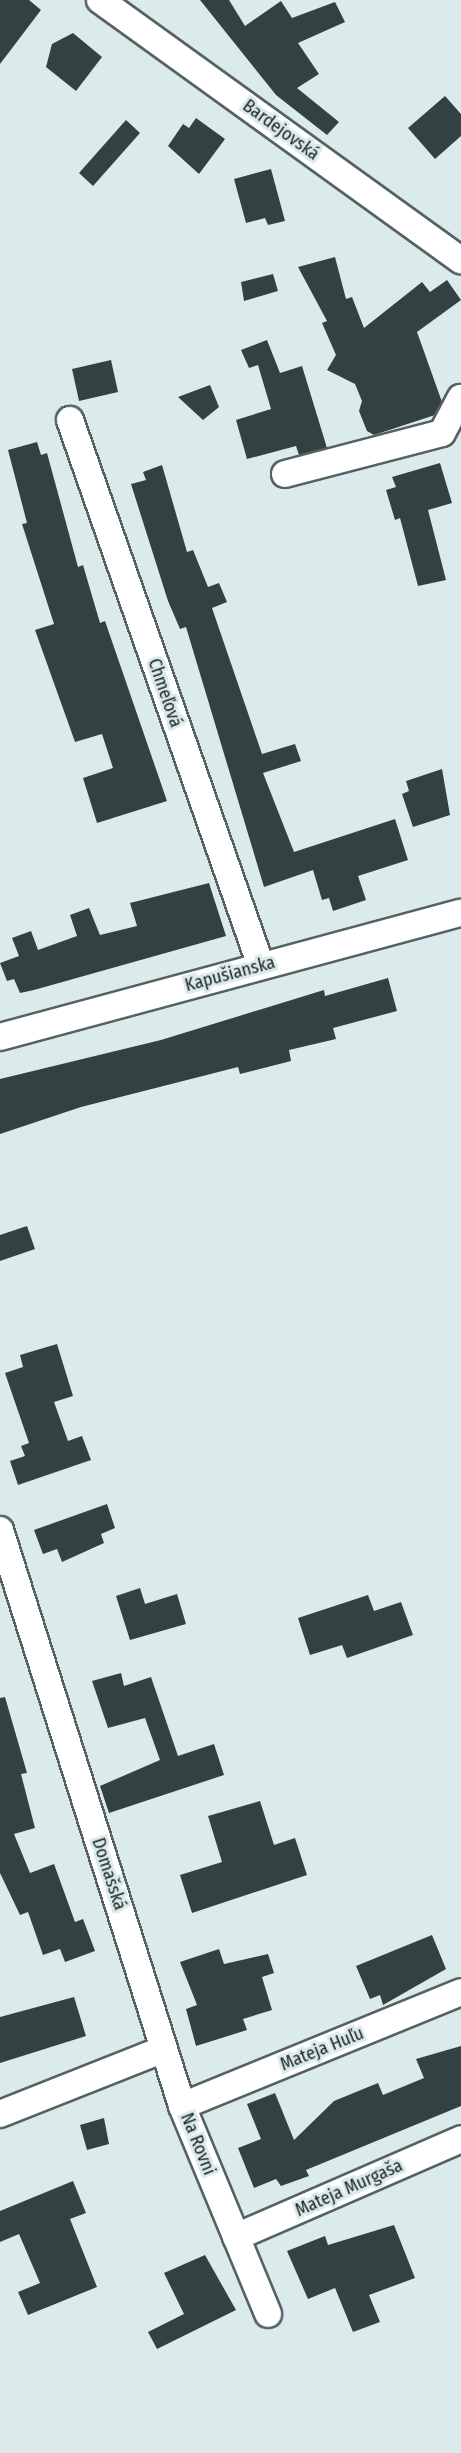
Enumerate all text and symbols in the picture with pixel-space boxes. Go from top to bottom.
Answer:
street label: Bardejovská [238,95,324,165]
street label: Chmeľová [143,656,187,730]
street label: Kapušianska [183,952,277,996]
street label: Domašská [87,1835,131,1913]
street label: Mateja Huľu [277,2023,367,2075]
street label: Na Rovni [176,2110,220,2178]
street label: Mateja Murgaša [292,2155,406,2221]

